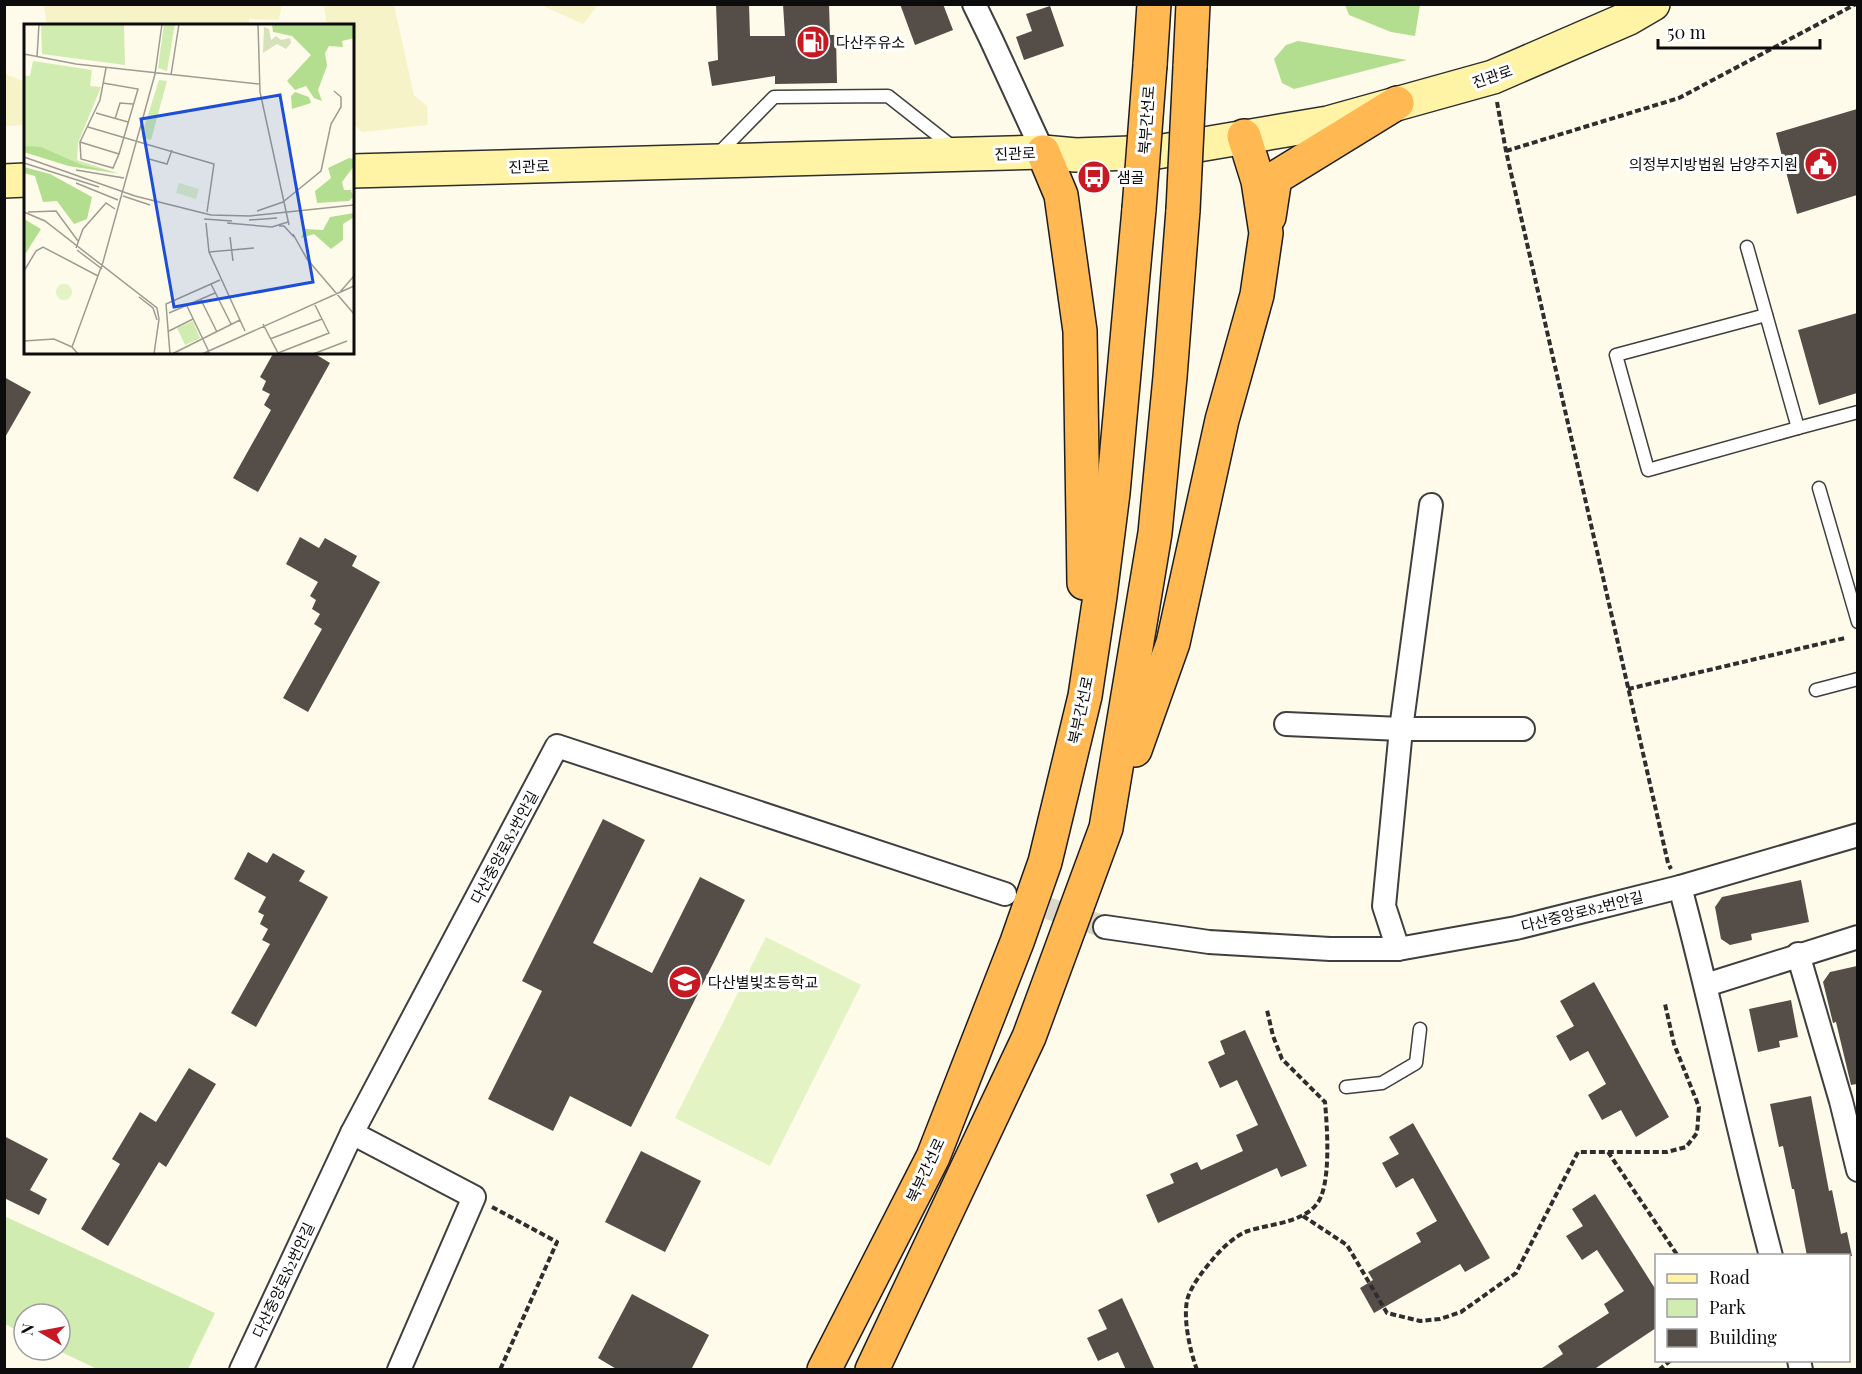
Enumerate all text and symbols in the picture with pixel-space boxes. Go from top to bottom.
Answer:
scale bar [1658,12,1820,50]
text: 50 m [1667,20,1706,44]
inset map [24,24,354,354]
fuel station icon: 다산주유소 [795,24,831,60]
place label: 다산주유소 [836,32,905,52]
street label: 진관로 [1469,60,1515,92]
street label: 북부간선로 [1134,85,1158,155]
street label: 진관로 [994,142,1036,164]
public building icon: 의정부지방법원 남양주지원 [1803,146,1839,182]
place label: 의정부지방법원 남양주지원 [1629,154,1798,174]
street label: 진관로 [508,155,550,177]
bus stop icon: 샘골 [1076,159,1112,195]
place label: 샘골 [1117,167,1145,187]
street label: 북부간선로 [1063,674,1097,746]
street label: 다산중앙로82번안길 [466,787,542,907]
street label: 다산중앙로82번안길 [1519,886,1645,936]
school or university icon: 다산별빛초등학교 [667,964,703,1000]
place label: 다산별빛초등학교 [708,972,818,992]
street label: 북부간선로 [901,1134,949,1206]
street label: 다산중앙로82번안길 [247,1219,319,1341]
legend [1655,1254,1850,1362]
text: Road [1709,1265,1750,1289]
text: Park [1709,1295,1746,1319]
north arrow [12,1302,72,1362]
text: N [15,1321,38,1337]
text: Building [1709,1325,1777,1349]

